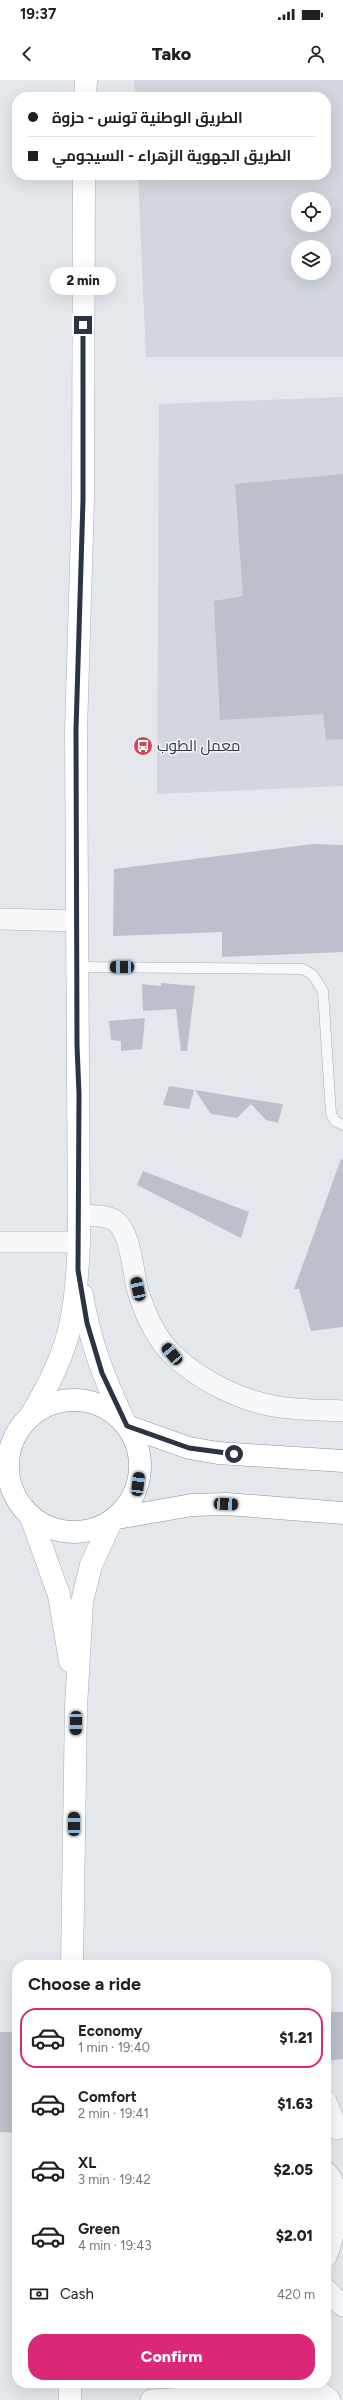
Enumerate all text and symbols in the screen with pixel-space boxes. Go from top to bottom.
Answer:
text: 19:37 [20,5,56,23]
icon: back [16,43,38,65]
text: Tako [152,43,191,65]
icon: person [305,43,327,65]
text: الطريق الوطنية تونس - حزوة [52,109,243,127]
text: الطريق الجهوية الزهراء - السيجومي [52,147,291,165]
map controls [291,192,331,280]
button: locate [291,192,331,232]
button: layers [291,240,331,280]
callout: 2 min [50,267,116,295]
text: 2 min [66,273,100,288]
route end [74,316,92,334]
bus stop icon: معمل الطوب [132,735,154,757]
place label: معمل الطوب [157,737,240,756]
car [110,961,134,973]
car [130,1276,146,1302]
car [160,1341,184,1367]
route start [225,1445,243,1463]
car [131,1471,145,1497]
car [214,1497,238,1511]
car [70,1711,82,1735]
car [68,1812,80,1836]
text: Choose a ride [28,1973,141,1995]
icon: car [30,2020,66,2056]
text: Economy [78,2022,143,2040]
text: $1.21 [279,2029,313,2047]
text: 1 min · 19:40 [78,2040,150,2055]
icon: car [30,2086,66,2122]
text: Comfort [78,2088,137,2106]
text: $1.63 [277,2095,313,2113]
text: 2 min · 19:41 [78,2106,149,2121]
icon: car [30,2152,66,2188]
text: XL [78,2154,96,2172]
text: $2.05 [273,2161,313,2179]
text: 3 min · 19:42 [78,2172,151,2187]
icon: car [30,2218,66,2254]
text: Green [78,2220,120,2238]
text: $2.01 [276,2227,313,2245]
text: 4 min · 19:43 [78,2238,152,2253]
icon: cash [28,2283,50,2305]
text: Cash [60,2285,94,2303]
text: 420 m [277,2287,315,2302]
button: Confirm [28,2334,315,2380]

